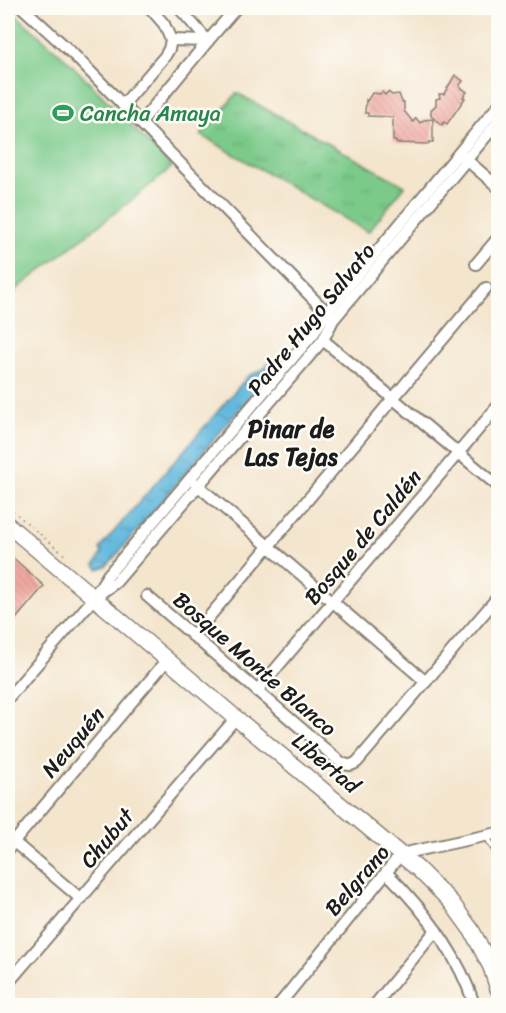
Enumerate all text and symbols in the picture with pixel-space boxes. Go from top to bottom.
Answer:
place label: Cancha Amaya [80,94,221,133]
sports icon: Cancha Amaya [51,101,75,125]
street label: Padre Hugo Salvato [237,234,385,404]
district label: Pinar de Las Tejas [244,408,339,478]
street label: Bosque de Caldén [294,460,432,614]
street label: Bosque Monte Blanco [164,581,346,747]
street label: Neuquén [31,697,115,787]
street label: Libertad [283,722,370,805]
street label: Chubut [70,798,145,877]
street label: Belgrano [314,835,400,925]

